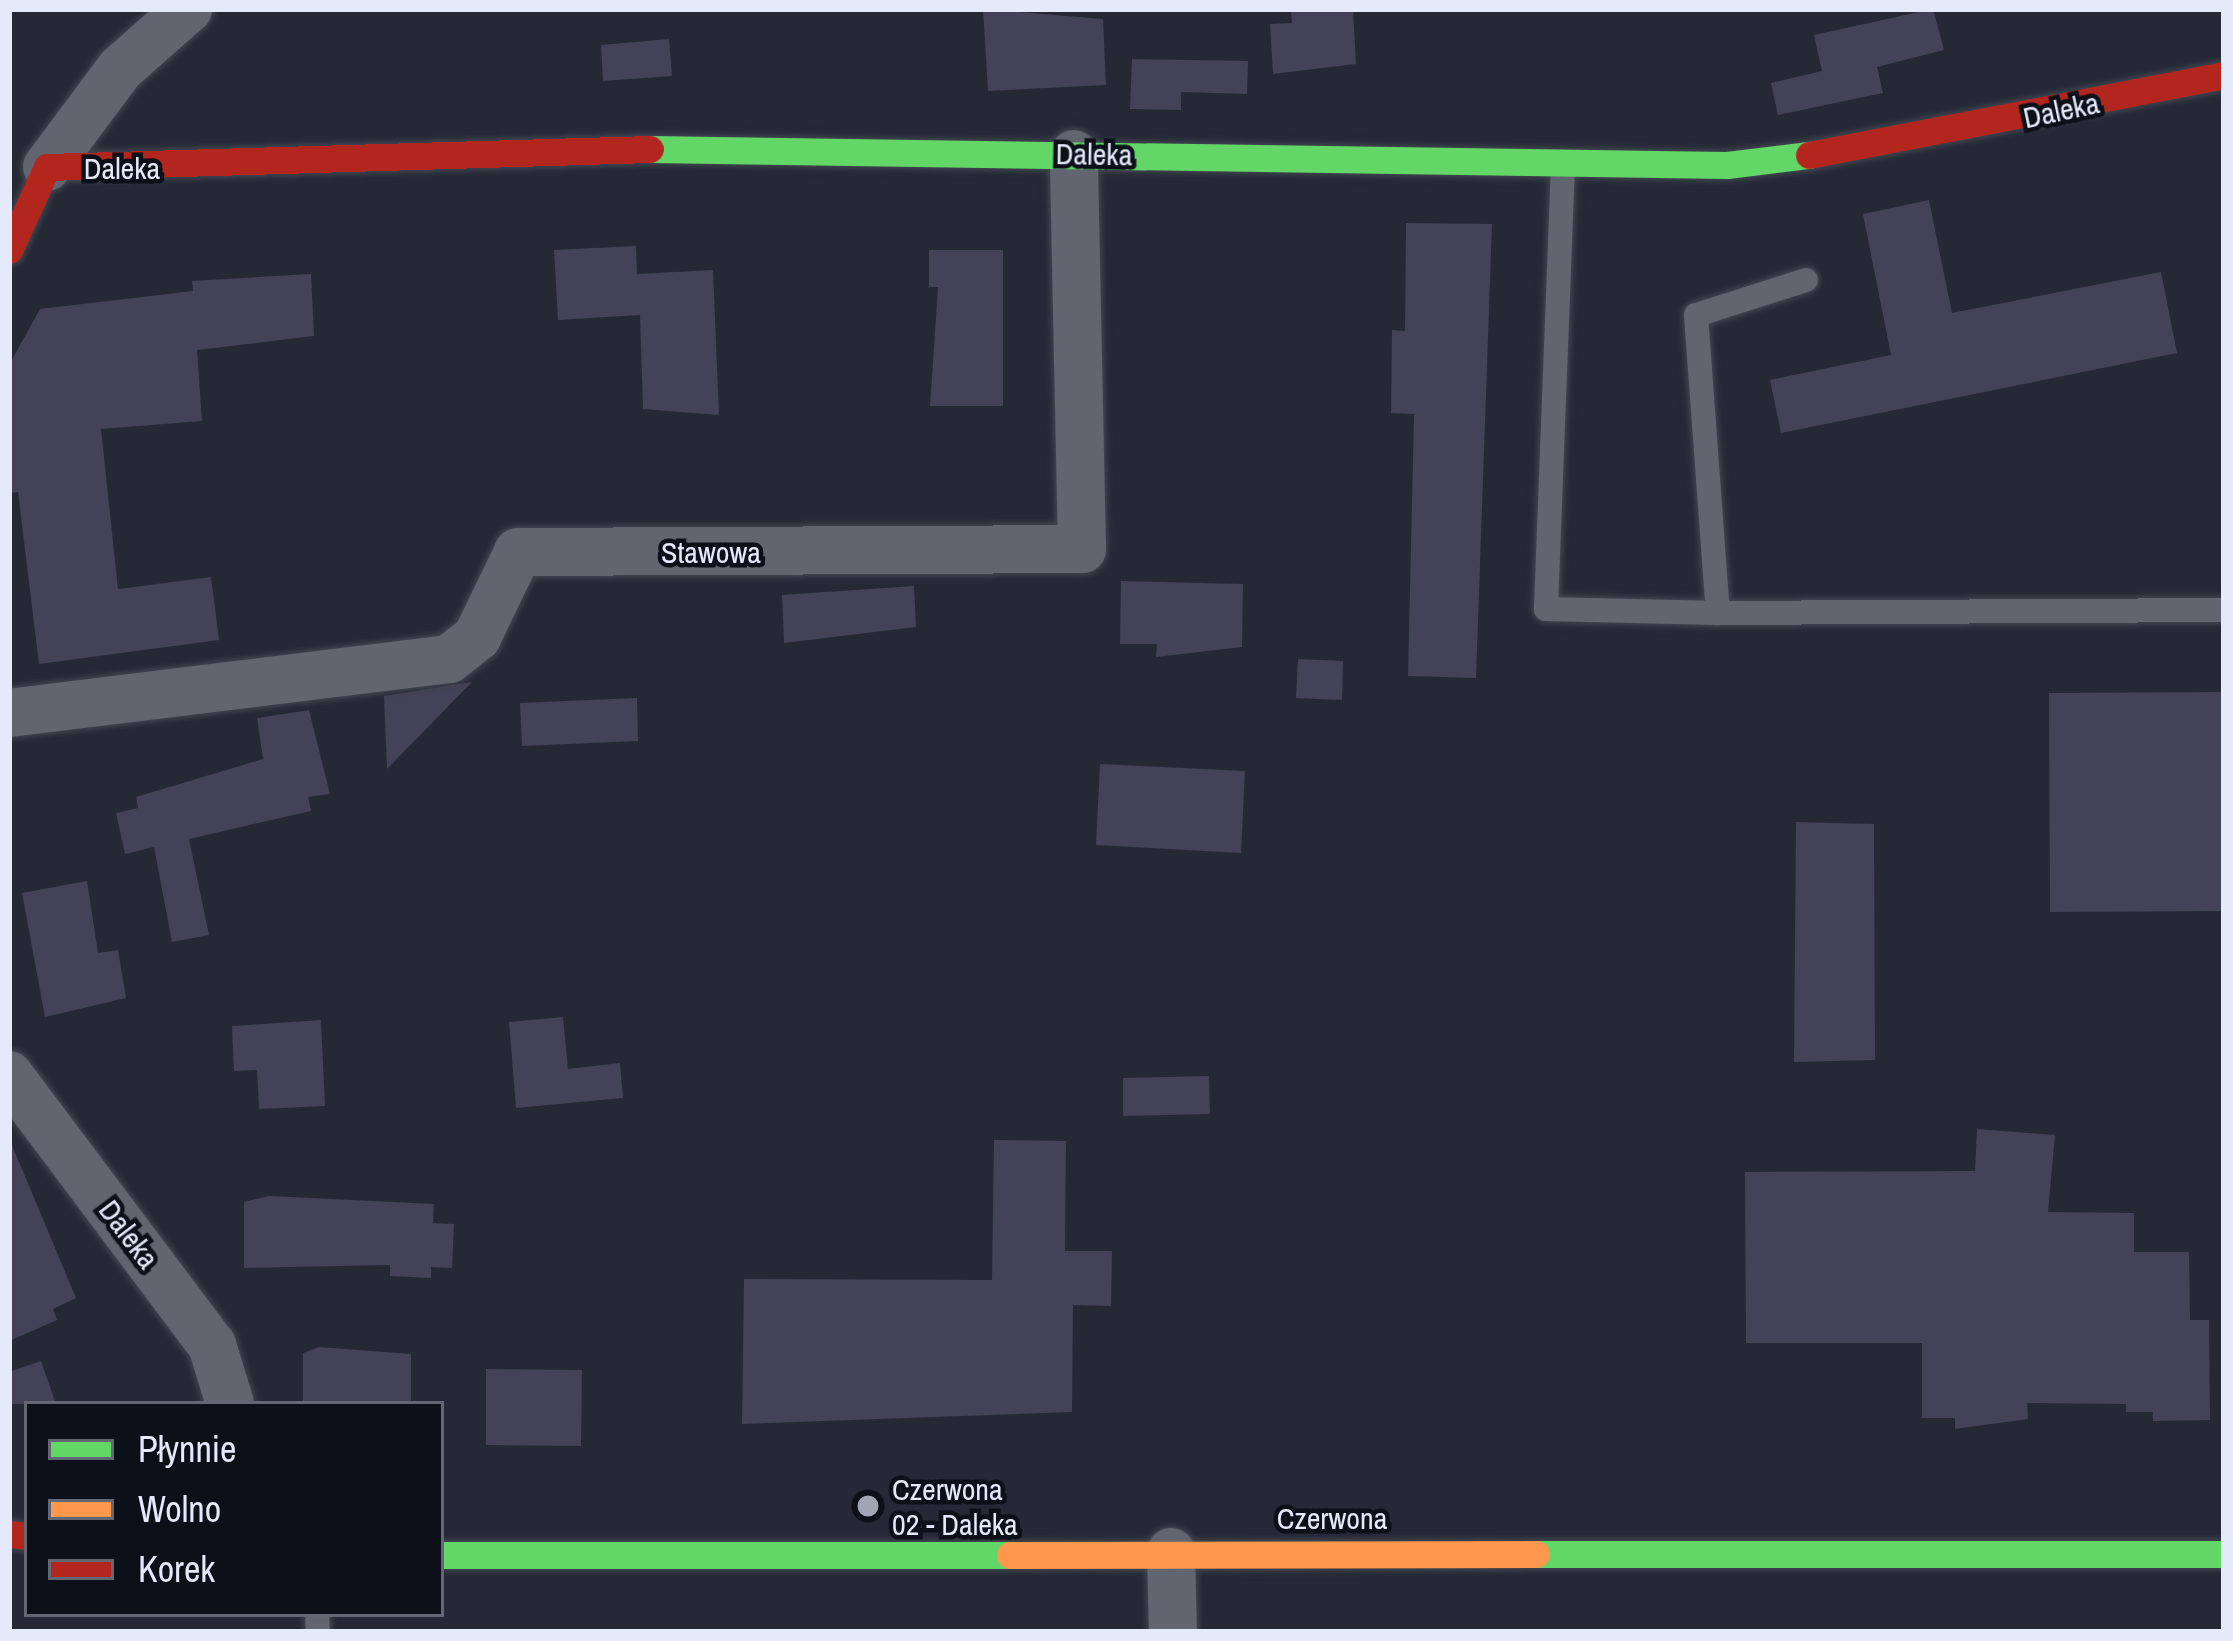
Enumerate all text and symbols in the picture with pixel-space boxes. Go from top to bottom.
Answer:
street label: Daleka [2020,84,2102,136]
street label: Daleka [1055,135,1133,173]
street label: Daleka [84,150,160,186]
street label: Stawowa [661,534,761,570]
street label: Daleka [92,1193,166,1275]
legend [24,1401,444,1617]
text: Płynnie [138,1425,236,1473]
place label: Czerwona 02 - Daleka [892,1471,1018,1541]
text: Wolno [138,1485,221,1533]
marker: Czerwona 02 - Daleka [855,1493,881,1519]
street label: Czerwona [1277,1500,1387,1536]
text: Korek [138,1545,215,1593]

